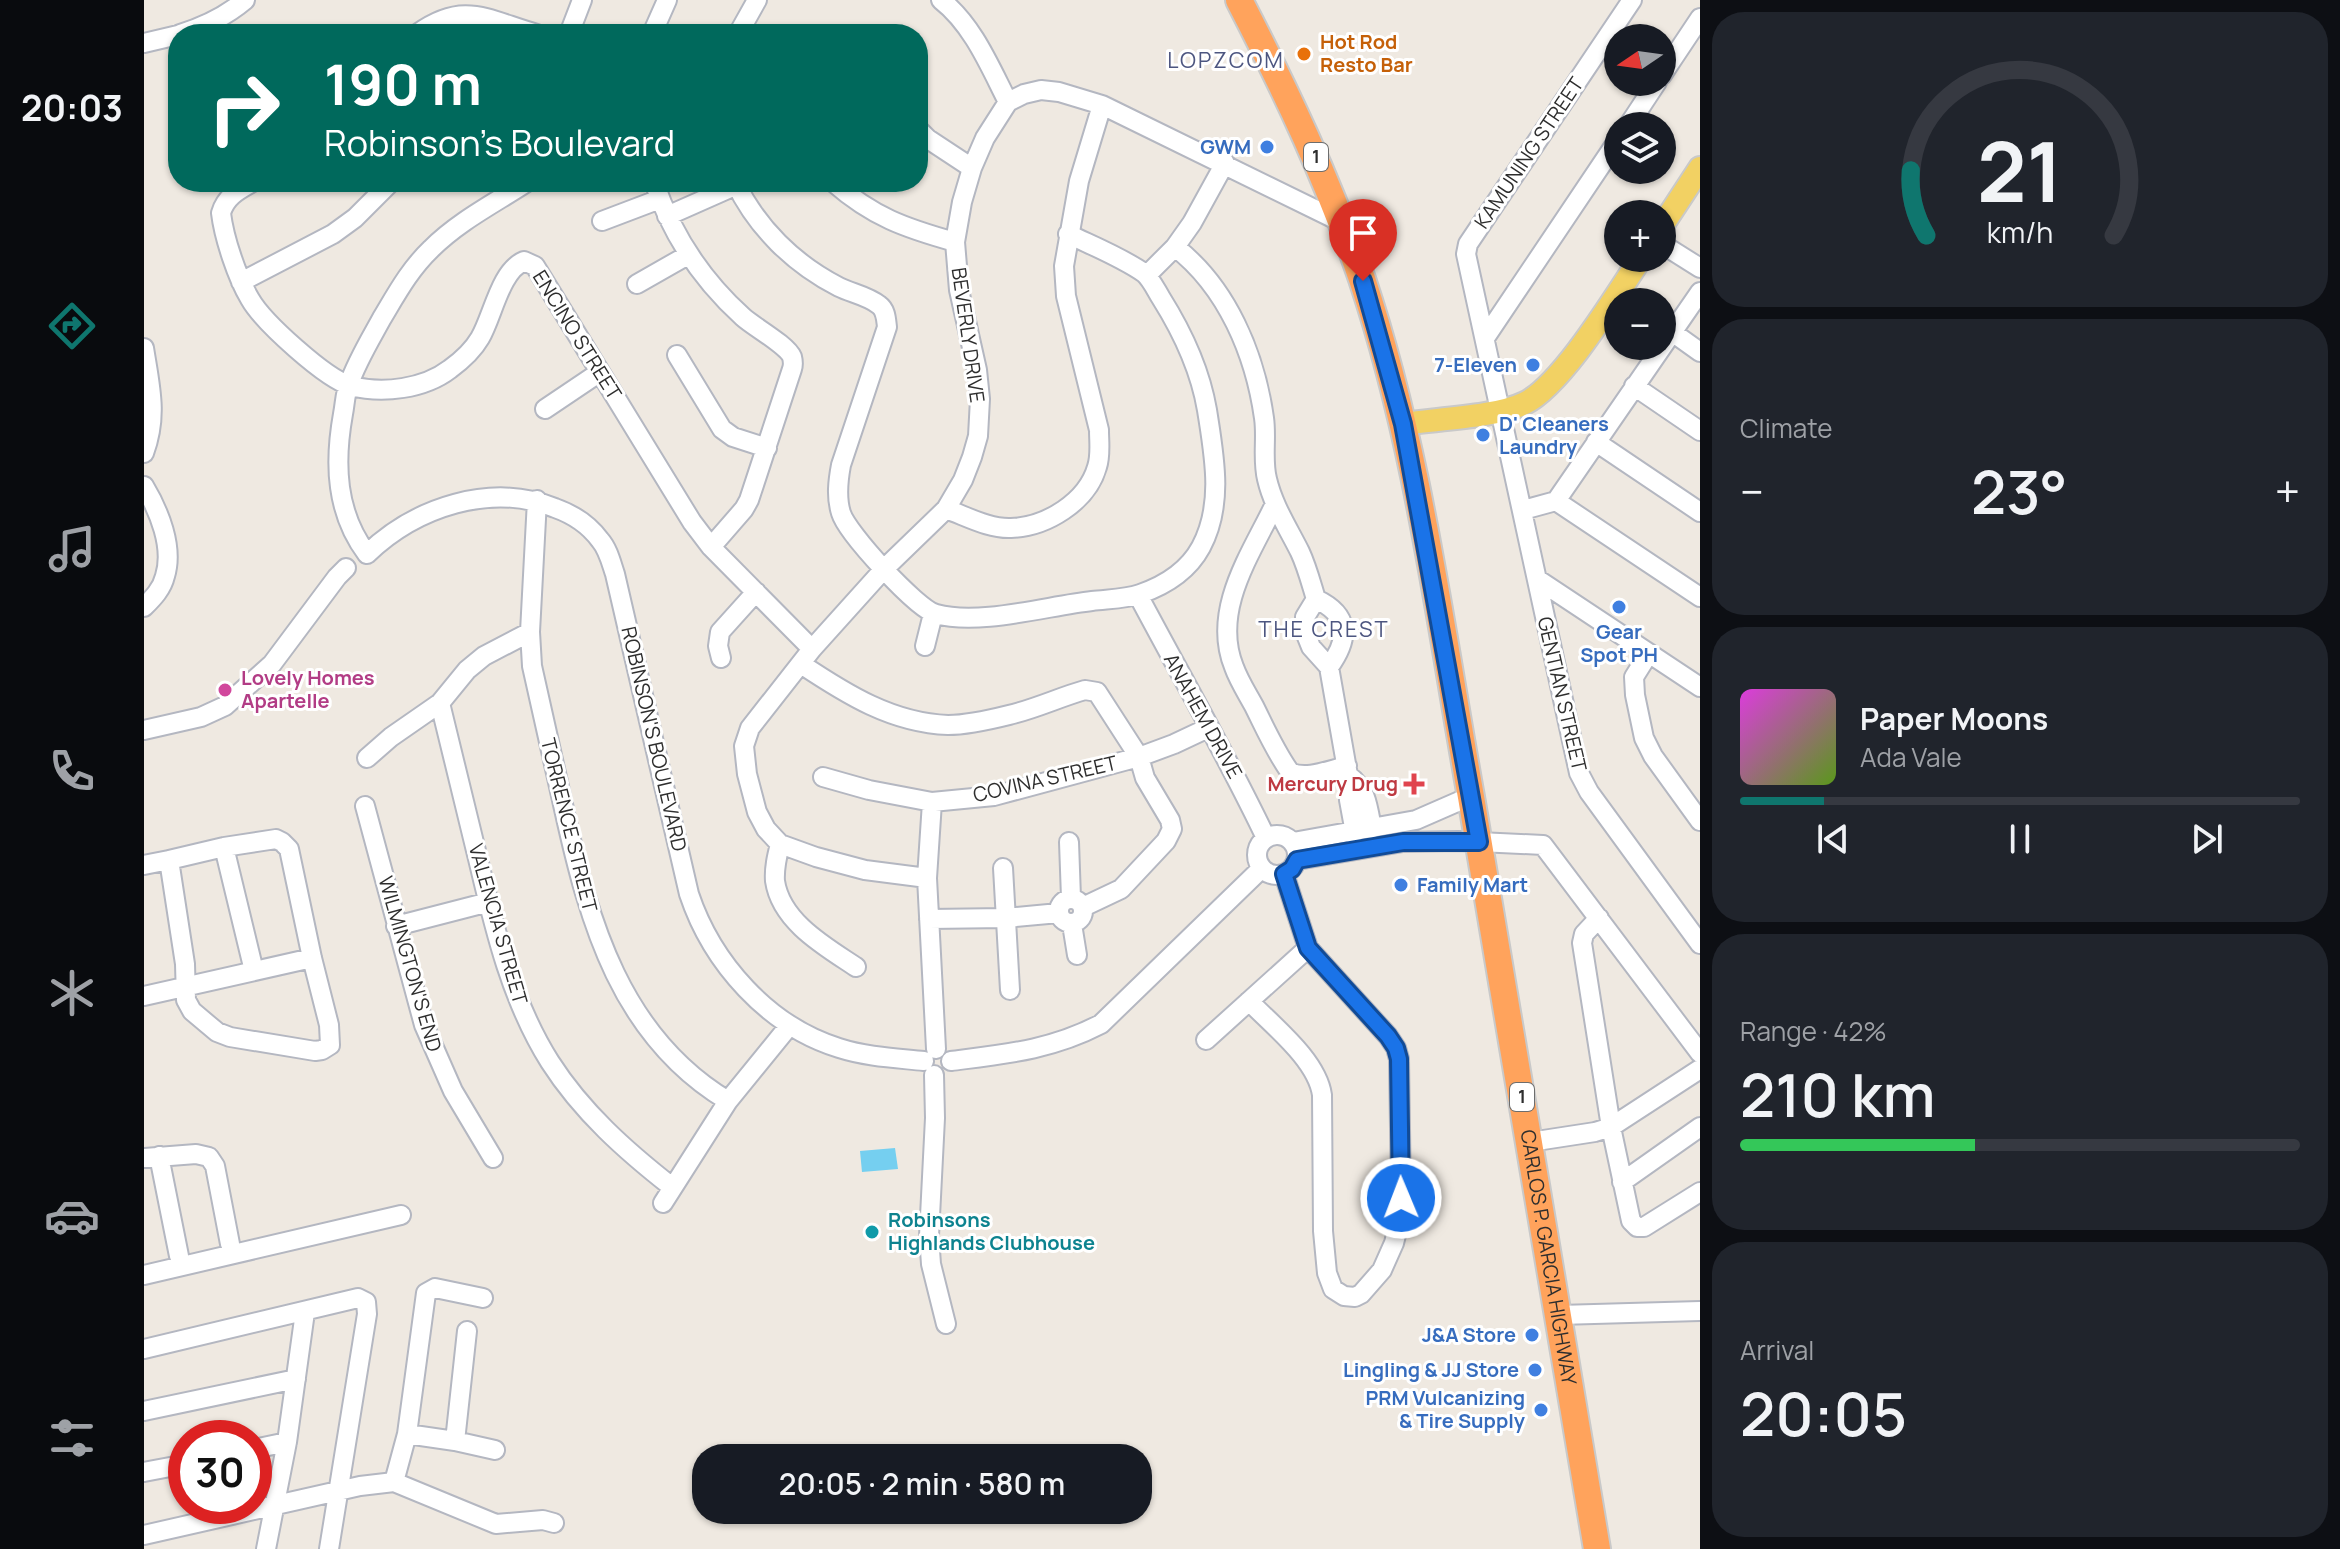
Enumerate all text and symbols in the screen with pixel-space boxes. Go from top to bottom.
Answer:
north arrow [1604,24,1676,96]
map controls [1604,24,1676,360]
place label: Hot Rod Resto Bar [1320,28,1413,78]
text: 190 m [324,45,482,122]
district label: LOPZCOM [1167,45,1285,75]
marker: Hot Rod Resto Bar [1295,45,1313,63]
icon: right [192,56,296,160]
street label: KAMUNING STREET [1468,72,1589,234]
text: 20:03 [21,83,123,132]
button: layers [1604,112,1676,184]
text: 21 [1977,112,2063,226]
text: Robinson's Boulevard [324,118,675,167]
place label: GWM [1200,133,1251,160]
marker: GWM [1258,138,1276,156]
road number: 1 [1304,143,1328,171]
pin [1329,199,1397,281]
button: + [1604,200,1676,272]
icon: arrive [1341,211,1385,255]
text: km/h [1987,213,2053,252]
street label: ENCINO STREET [527,265,628,405]
street label: BEVERLY DRIVE [946,265,991,404]
button: − [1604,288,1676,360]
icon: directions [44,298,100,354]
place label: 7-Eleven [1434,351,1517,378]
marker: 7-Eleven [1524,356,1542,374]
place label: D' Cleaners Laundry [1499,410,1609,460]
text: Climate [1740,410,1832,446]
marker: D' Cleaners Laundry [1474,426,1492,444]
text: 23° [1971,450,2067,532]
text: − [1740,461,1764,521]
text: + [2275,461,2300,521]
icon: music [44,521,100,577]
marker: Gear Spot PH [1610,598,1628,616]
district label: THE CREST [1258,614,1390,644]
street label: GENTIAN STREET [1532,614,1593,774]
place label: Gear Spot PH [1580,618,1658,668]
street label: ROBINSON'S BOULEVARD [615,624,694,854]
street label: ANAHEM DRIVE [1158,648,1249,783]
place label: Lovely Homes Apartelle [241,664,375,714]
marker: Lovely Homes Apartelle [216,681,234,699]
text: Paper Moons [1860,698,2048,739]
street label: TORRENCE STREET [535,735,604,915]
text: Ada Vale [1860,739,1962,775]
icon: phone [44,743,100,799]
street label: COVINA STREET [970,749,1120,808]
place label: Mercury Drug [1267,770,1398,797]
marker: Mercury Drug [1405,775,1423,793]
icon: previous [1811,817,1855,861]
icon: pause [1998,817,2042,861]
icon: next [2185,817,2229,861]
street label: VALENCIA STREET [463,840,534,1007]
place label: Family Mart [1417,871,1528,898]
street label: WILMINGTON'S END [373,873,448,1055]
marker: Family Mart [1392,876,1410,894]
icon: climate [44,965,100,1021]
text: Range · 42% [1740,1013,1887,1049]
text: 210 km [1740,1053,1935,1135]
road number: 1 [1510,1083,1534,1111]
street label: CARLOS P. GARCIA HIGHWAY [1515,1128,1583,1388]
position arrow [1359,1156,1443,1240]
icon: car [44,1188,100,1244]
place label: Robinsons Highlands Clubhouse [888,1206,1095,1256]
marker: Robinsons Highlands Clubhouse [863,1223,881,1241]
place label: J&A Store [1422,1321,1516,1348]
marker: J&A Store [1523,1326,1541,1344]
text: Arrival [1740,1332,1814,1368]
place label: Lingling & JJ Store [1343,1356,1519,1383]
marker: Lingling & JJ Store [1526,1361,1544,1379]
text: 20:05 [1740,1372,1907,1454]
place label: PRM Vulcanizing & Tire Supply [1366,1384,1526,1434]
marker: PRM Vulcanizing & Tire Supply [1532,1401,1550,1419]
icon: filters [44,1410,100,1466]
speed limit sign: 30 [168,1420,272,1524]
text: 20:05 · 2 min · 580 m [779,1463,1065,1504]

